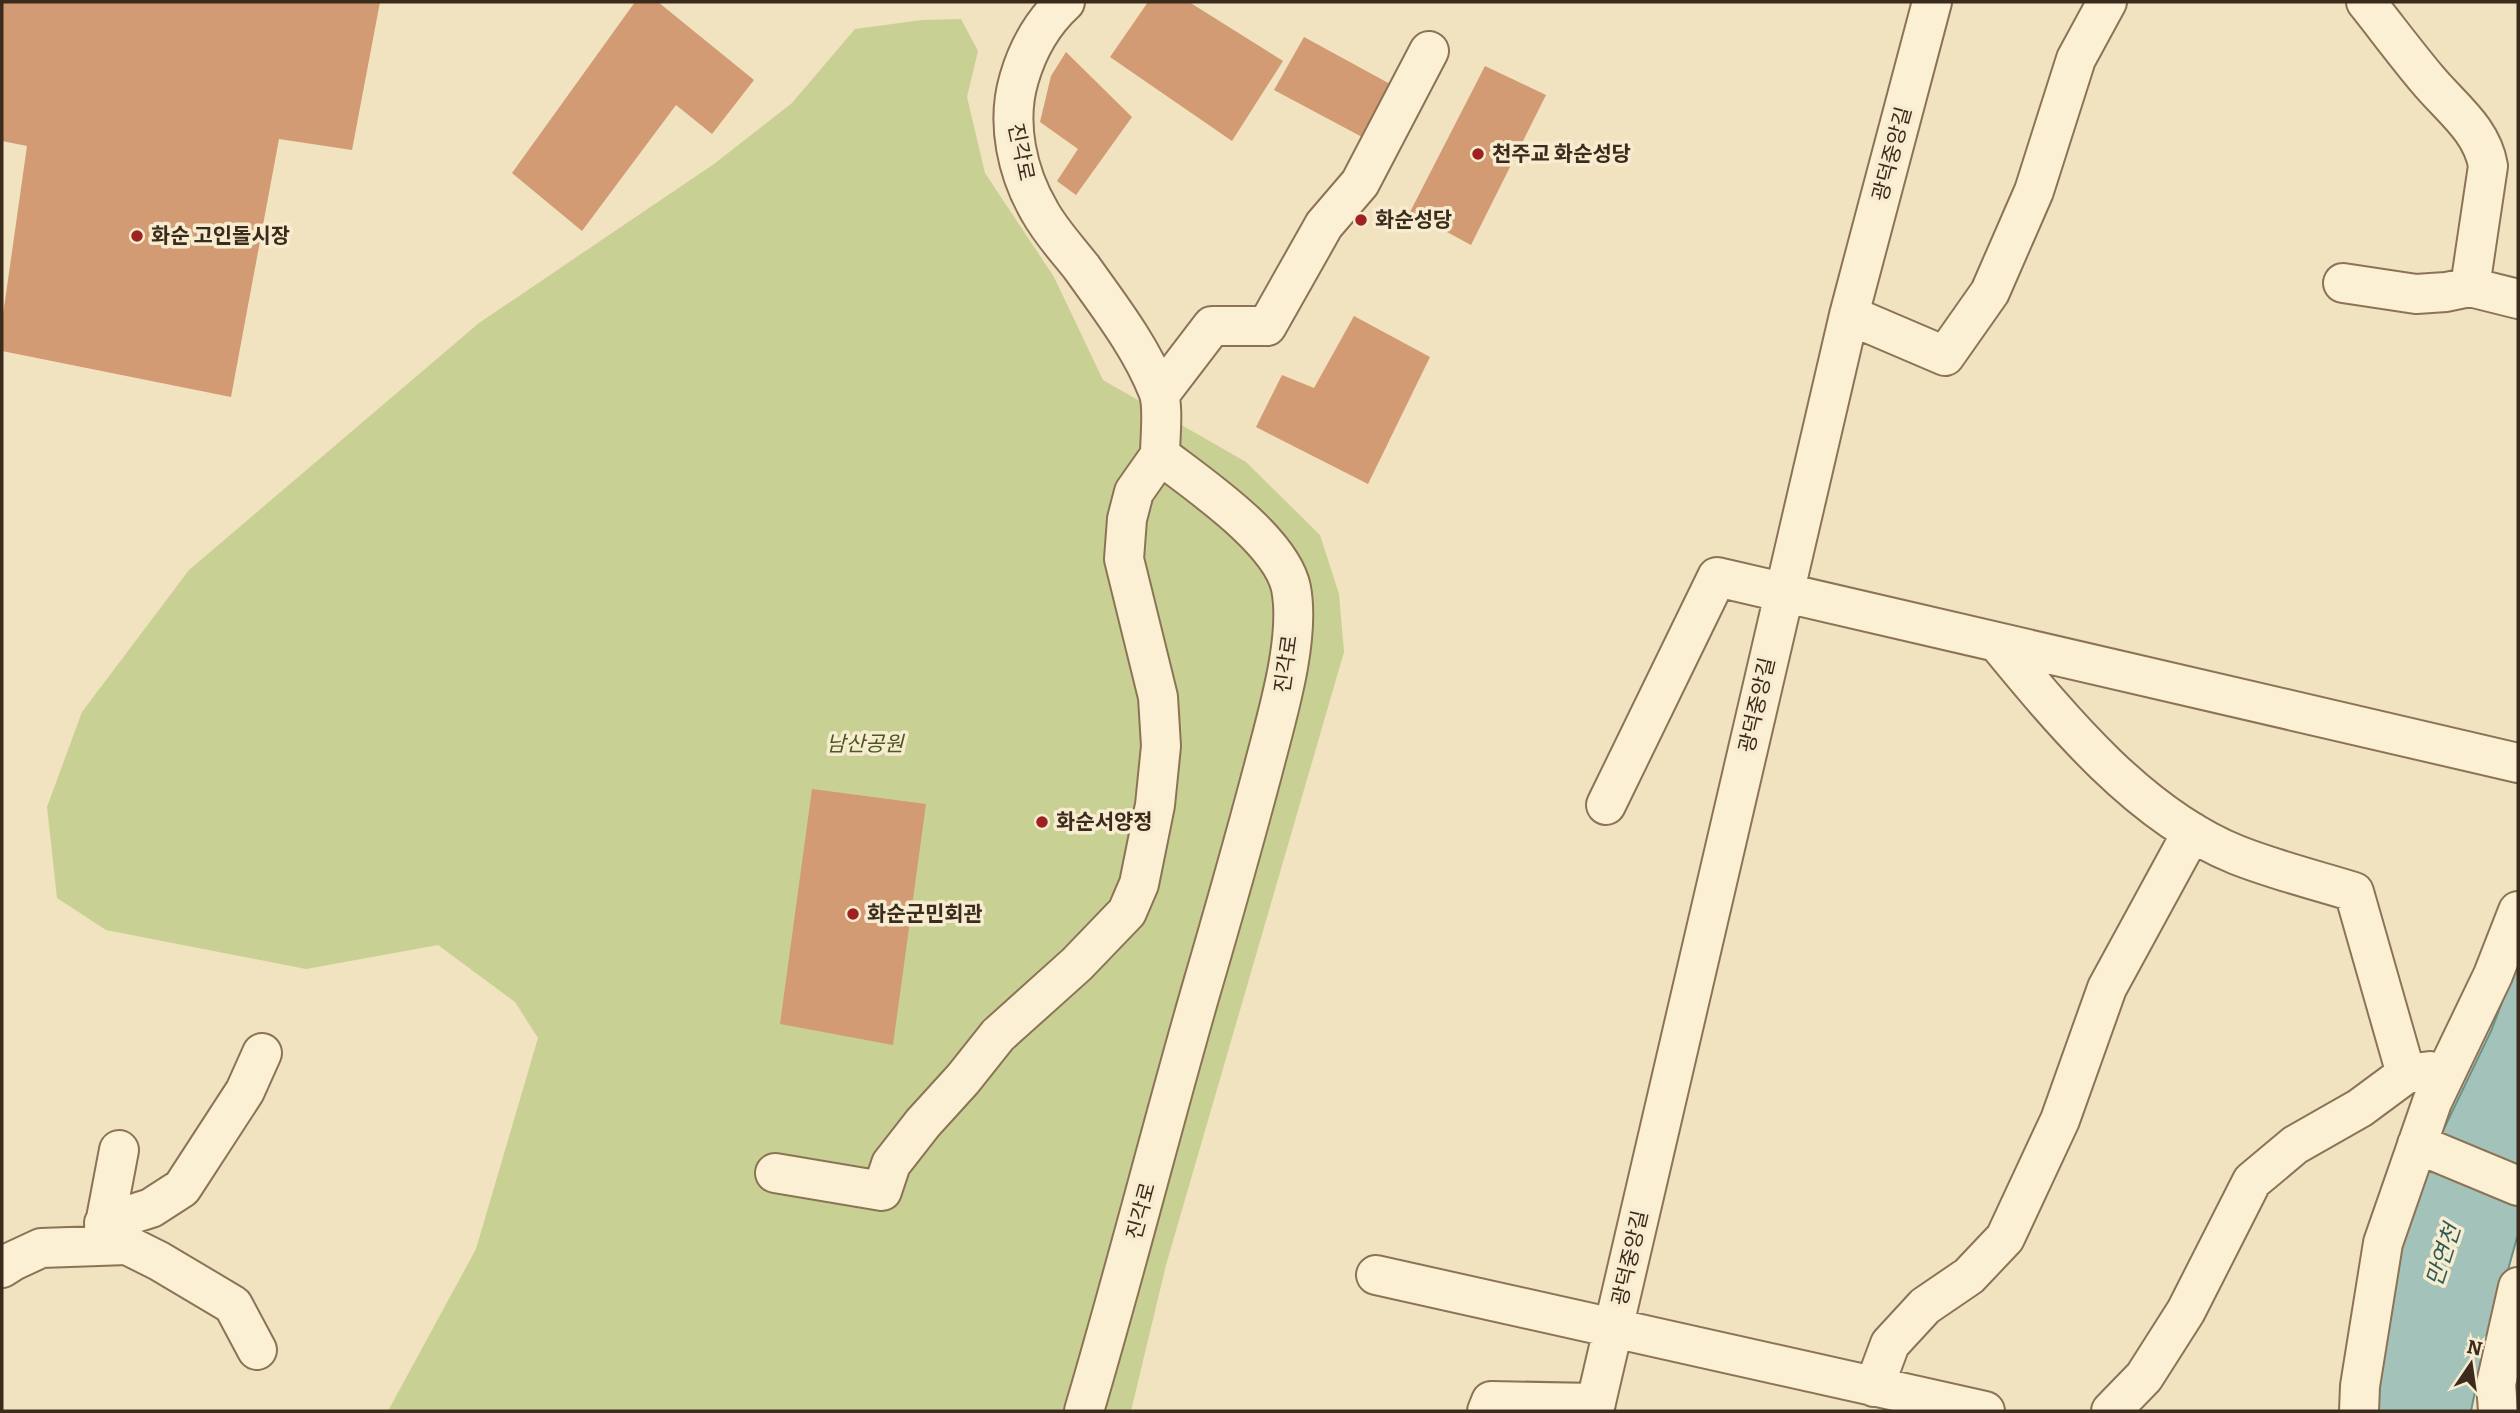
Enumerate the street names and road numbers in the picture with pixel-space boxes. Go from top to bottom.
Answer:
street label: 광덕중앙길 [1867,104,1917,204]
street label: 진각로 [1002,121,1040,183]
street label: 진각로 [1269,633,1303,695]
street label: 광덕중앙길 [1733,655,1781,755]
street label: 진각로 [1121,1180,1161,1242]
street label: 광덕중앙길 [1606,1208,1654,1308]

